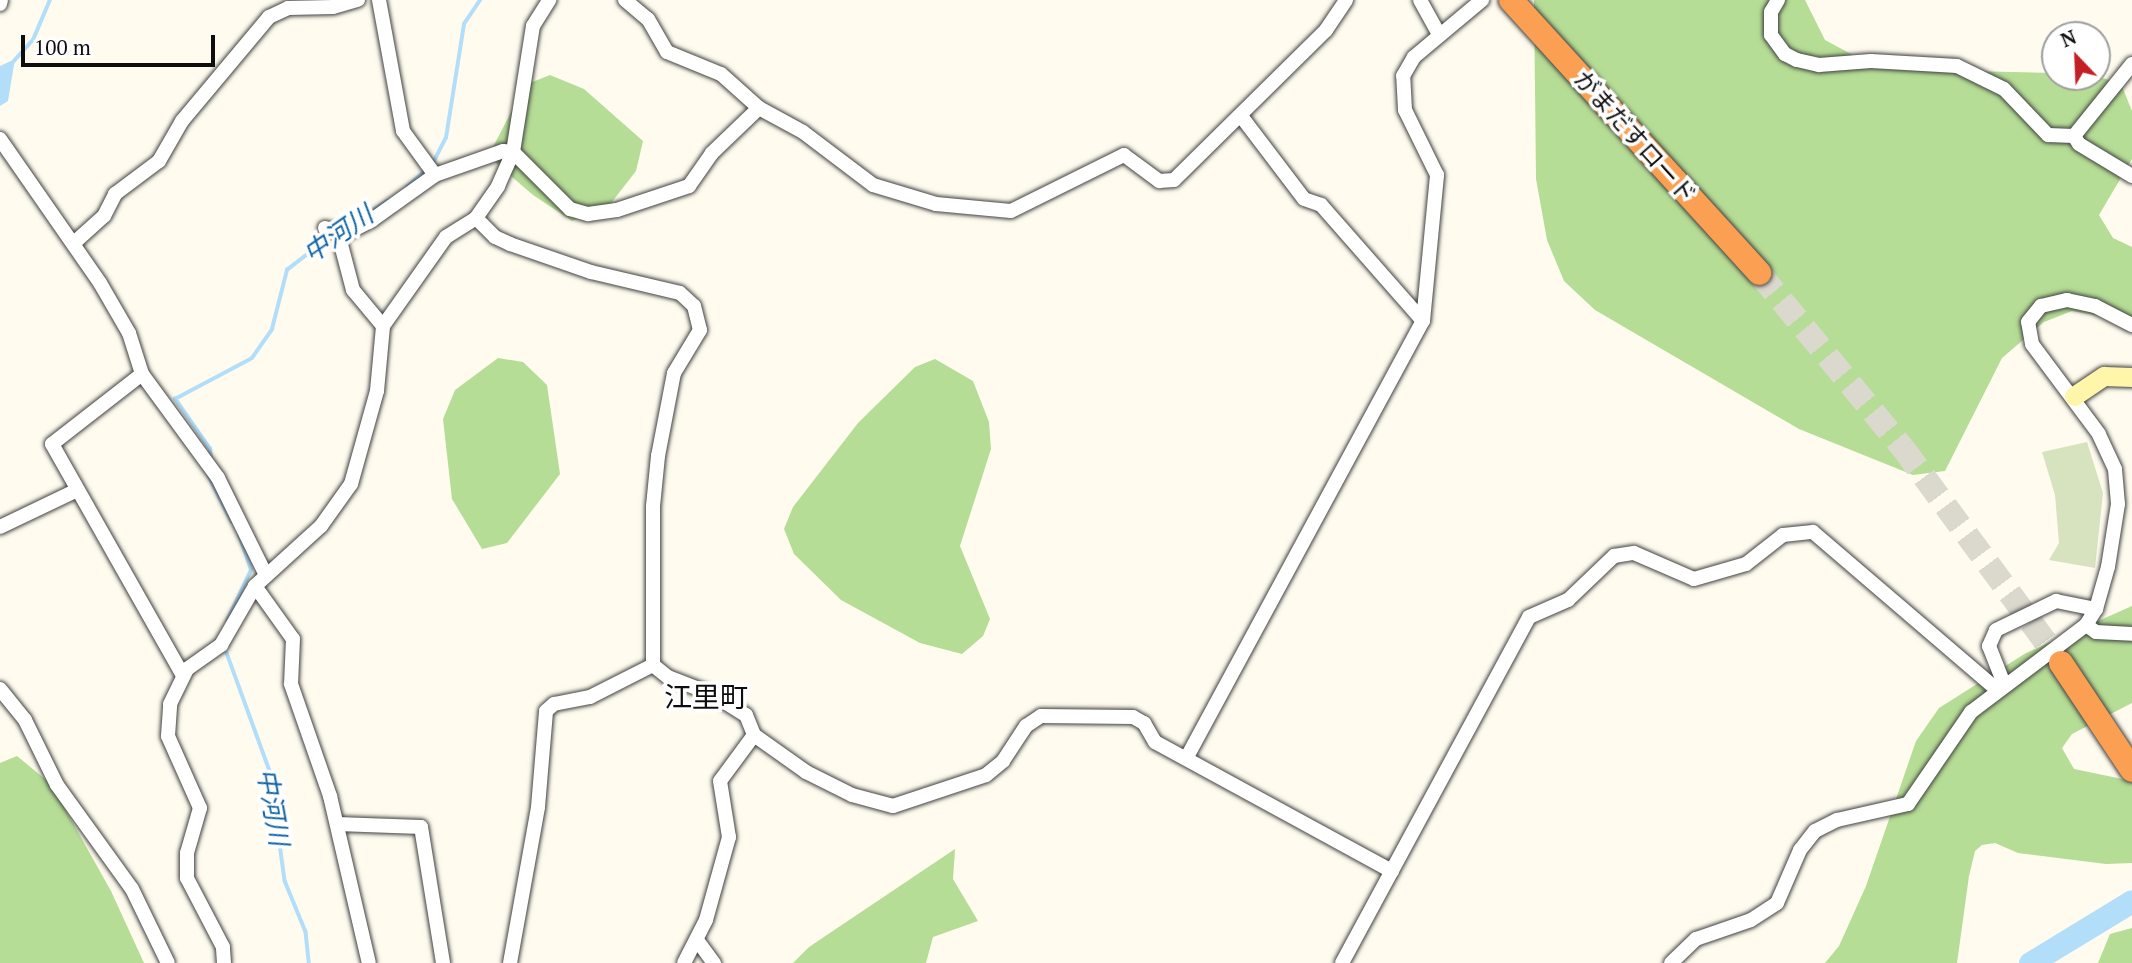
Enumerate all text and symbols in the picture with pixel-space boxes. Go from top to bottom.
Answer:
scale bar [24,21,219,65]
north arrow [2041,21,2111,91]
text: N [2057,24,2080,52]
text: 100 m [34,33,91,61]
street label: がまだすロード [1568,65,1702,209]
water label: 中河川 [297,199,379,269]
district label: 江里町 [664,680,748,714]
water label: 中河川 [251,766,295,848]

